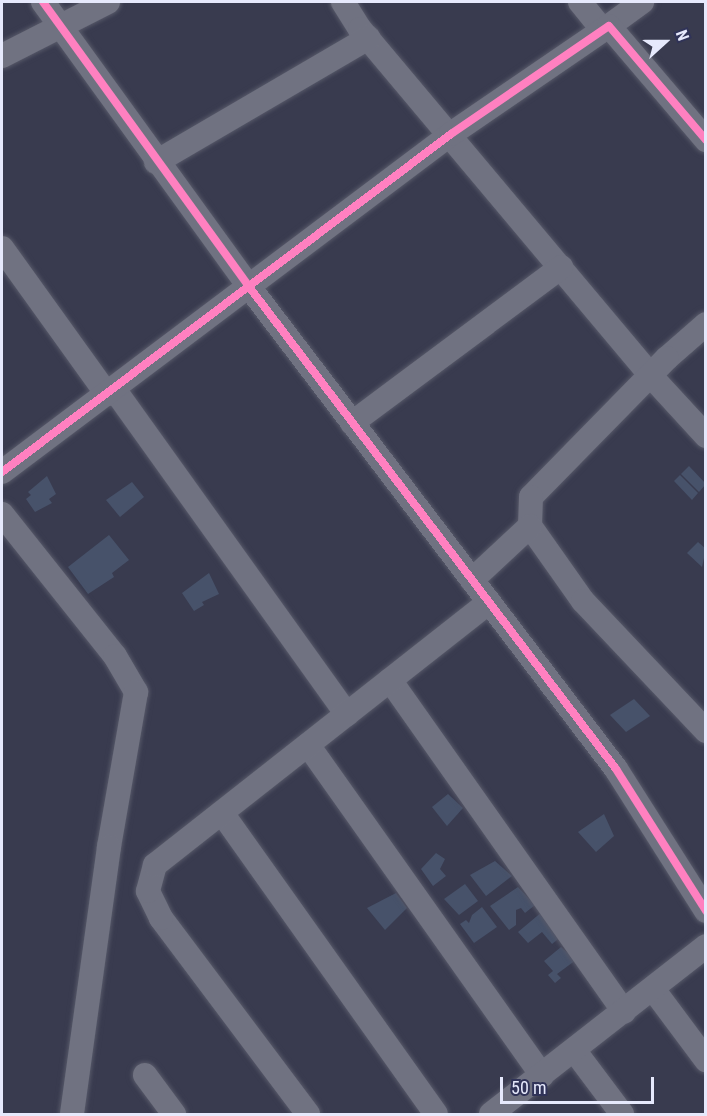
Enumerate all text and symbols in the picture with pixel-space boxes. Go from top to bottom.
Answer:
north arrow [635,12,695,72]
text: N [672,27,693,43]
scale bar [503,1065,658,1103]
text: 50 m [511,1077,546,1098]

